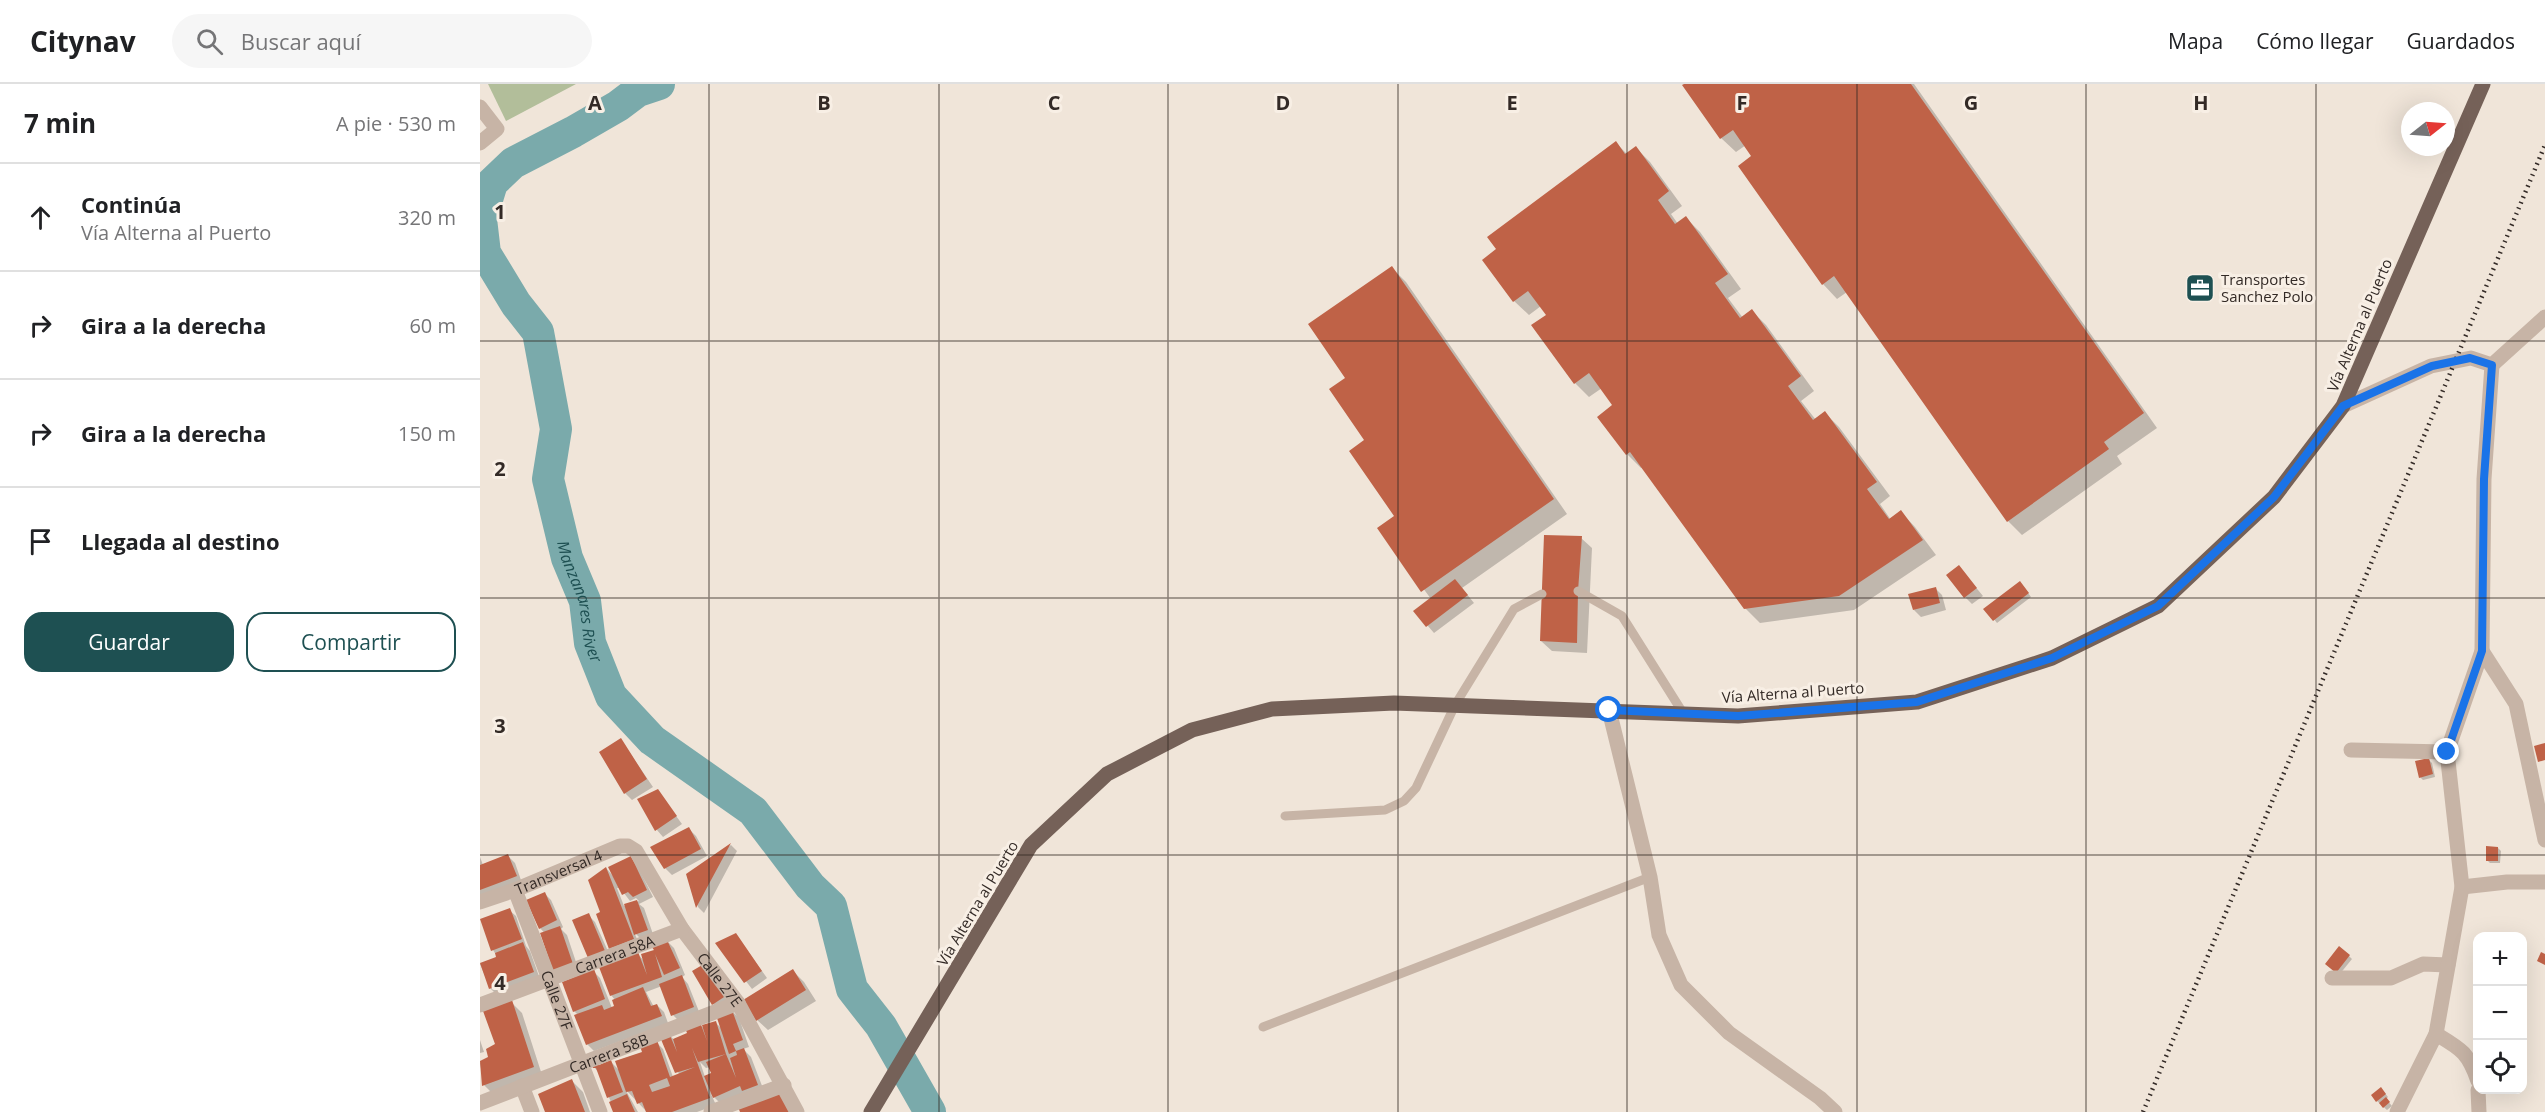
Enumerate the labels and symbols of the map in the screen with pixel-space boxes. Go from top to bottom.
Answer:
text: A [588,89,602,116]
text: B [817,89,831,116]
text: C [1048,89,1061,116]
text: D [1276,89,1290,116]
text: E [1506,89,1518,116]
text: F [1737,89,1747,116]
text: G [1964,89,1978,116]
text: H [2193,89,2209,116]
north arrow [2401,102,2455,156]
text: 1 [494,198,506,225]
street label: Vía Alterna al Puerto [2322,255,2396,395]
place label: Transportes Sanchez Polo [2221,269,2313,306]
office icon: Transportes Sanchez Polo [2184,272,2216,304]
text: 2 [494,455,506,482]
water label: Manzanares River [552,538,608,666]
street label: Vía Alterna al Puerto [1721,677,1865,707]
route start [1595,696,1621,722]
text: 3 [494,712,506,739]
route end [2433,738,2459,764]
street label: Vía Alterna al Puerto [932,837,1022,969]
street label: Transversal 4 [512,844,605,899]
street label: Carrera 58A [572,930,658,978]
street label: Calle 27E [693,948,747,1011]
street label: Calle 27F [537,967,578,1033]
text: 4 [494,969,506,996]
street label: Carrera 58B [566,1029,651,1078]

